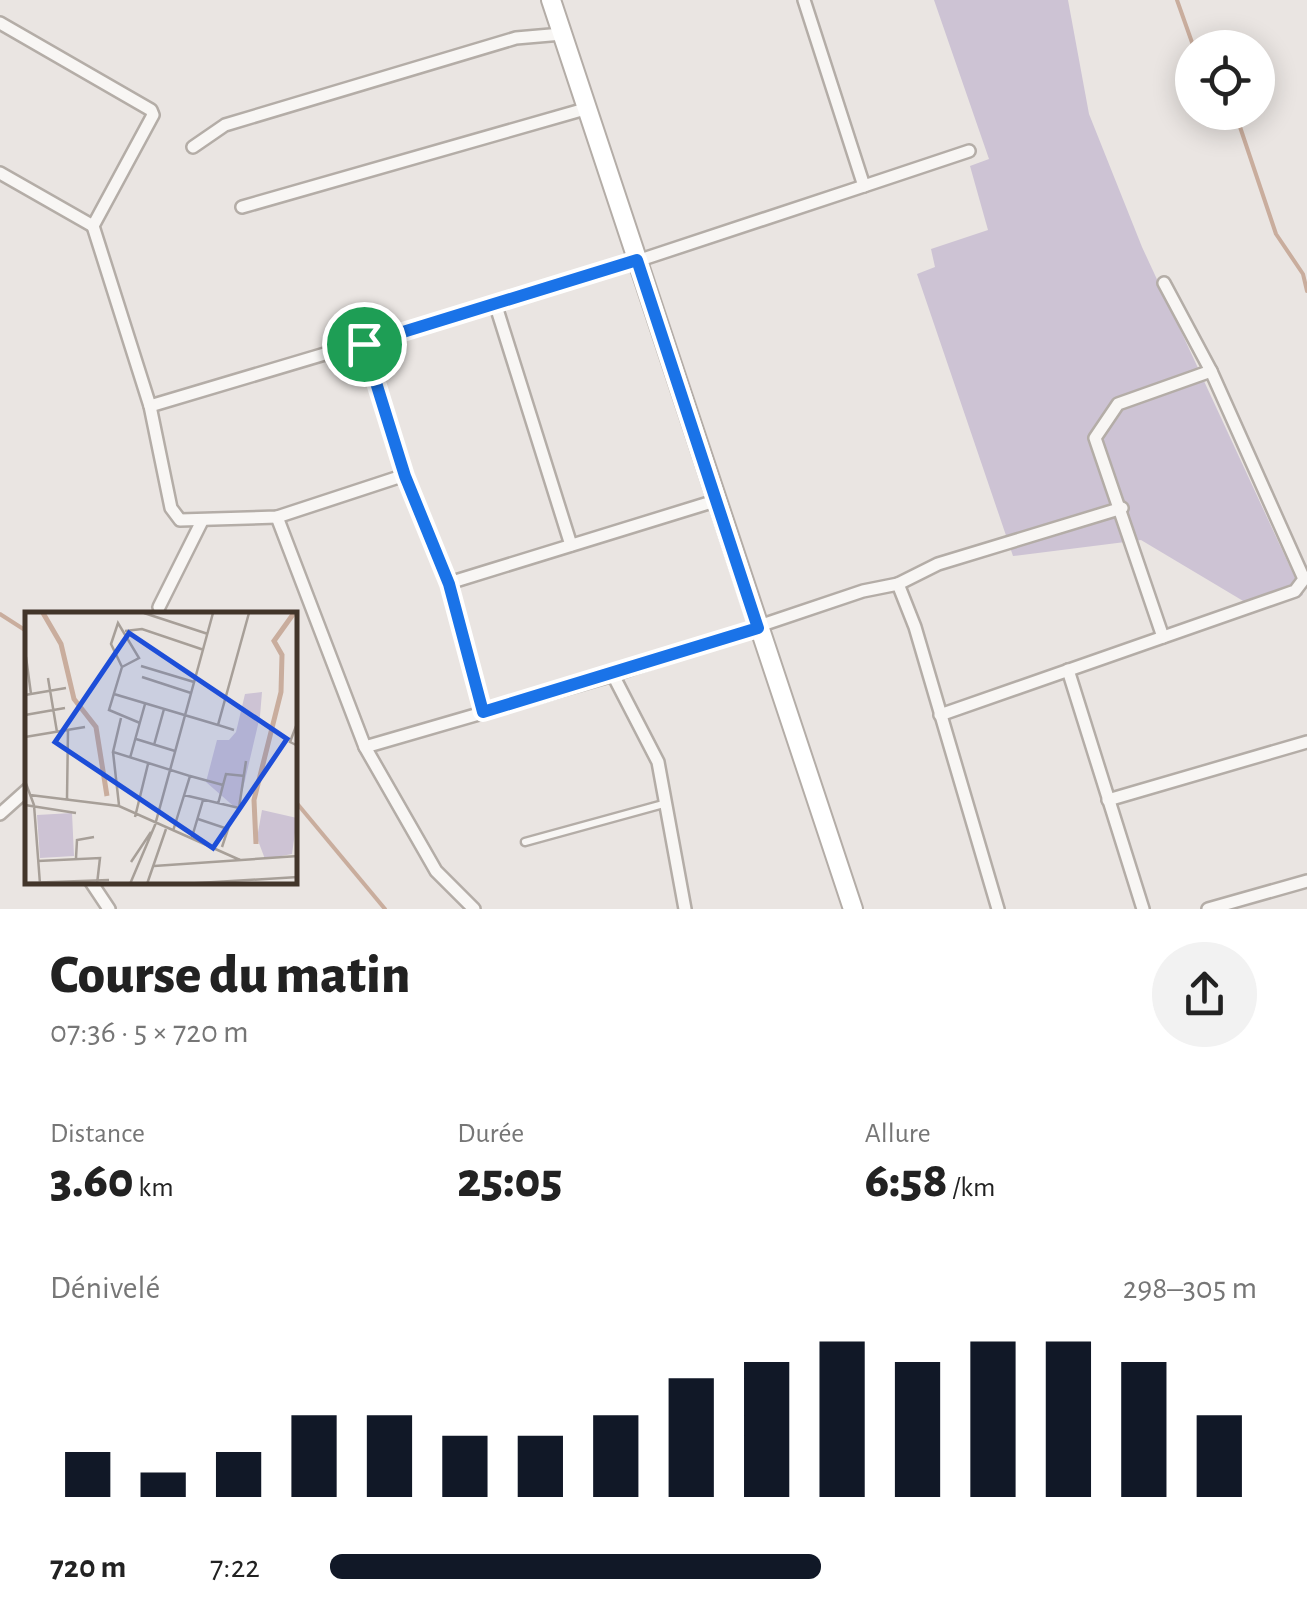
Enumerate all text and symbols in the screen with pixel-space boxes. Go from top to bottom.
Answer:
map controls [1175,30,1275,130]
button: locate [1175,30,1275,130]
pin [322,302,407,387]
icon: arrive [337,317,392,372]
inset map [25,612,298,884]
button: share [1152,942,1257,1047]
text: Course du matin [50,948,410,1003]
text: 07:36 · 5 × 720 m [50,1016,249,1048]
text: Distance [50,1120,145,1148]
text: Durée [457,1120,524,1148]
text: Allure [865,1120,931,1148]
text: 3.60 [50,1156,134,1206]
text: 25:05 [457,1156,562,1206]
text: 6:58 [865,1156,948,1206]
text: km [134,1174,174,1202]
text: /km [948,1174,995,1202]
text: Dénivelé [50,1272,160,1304]
text: 298–305 m [1123,1272,1257,1304]
text: 720 m [50,1551,126,1583]
text: 7:22 [210,1551,260,1583]

